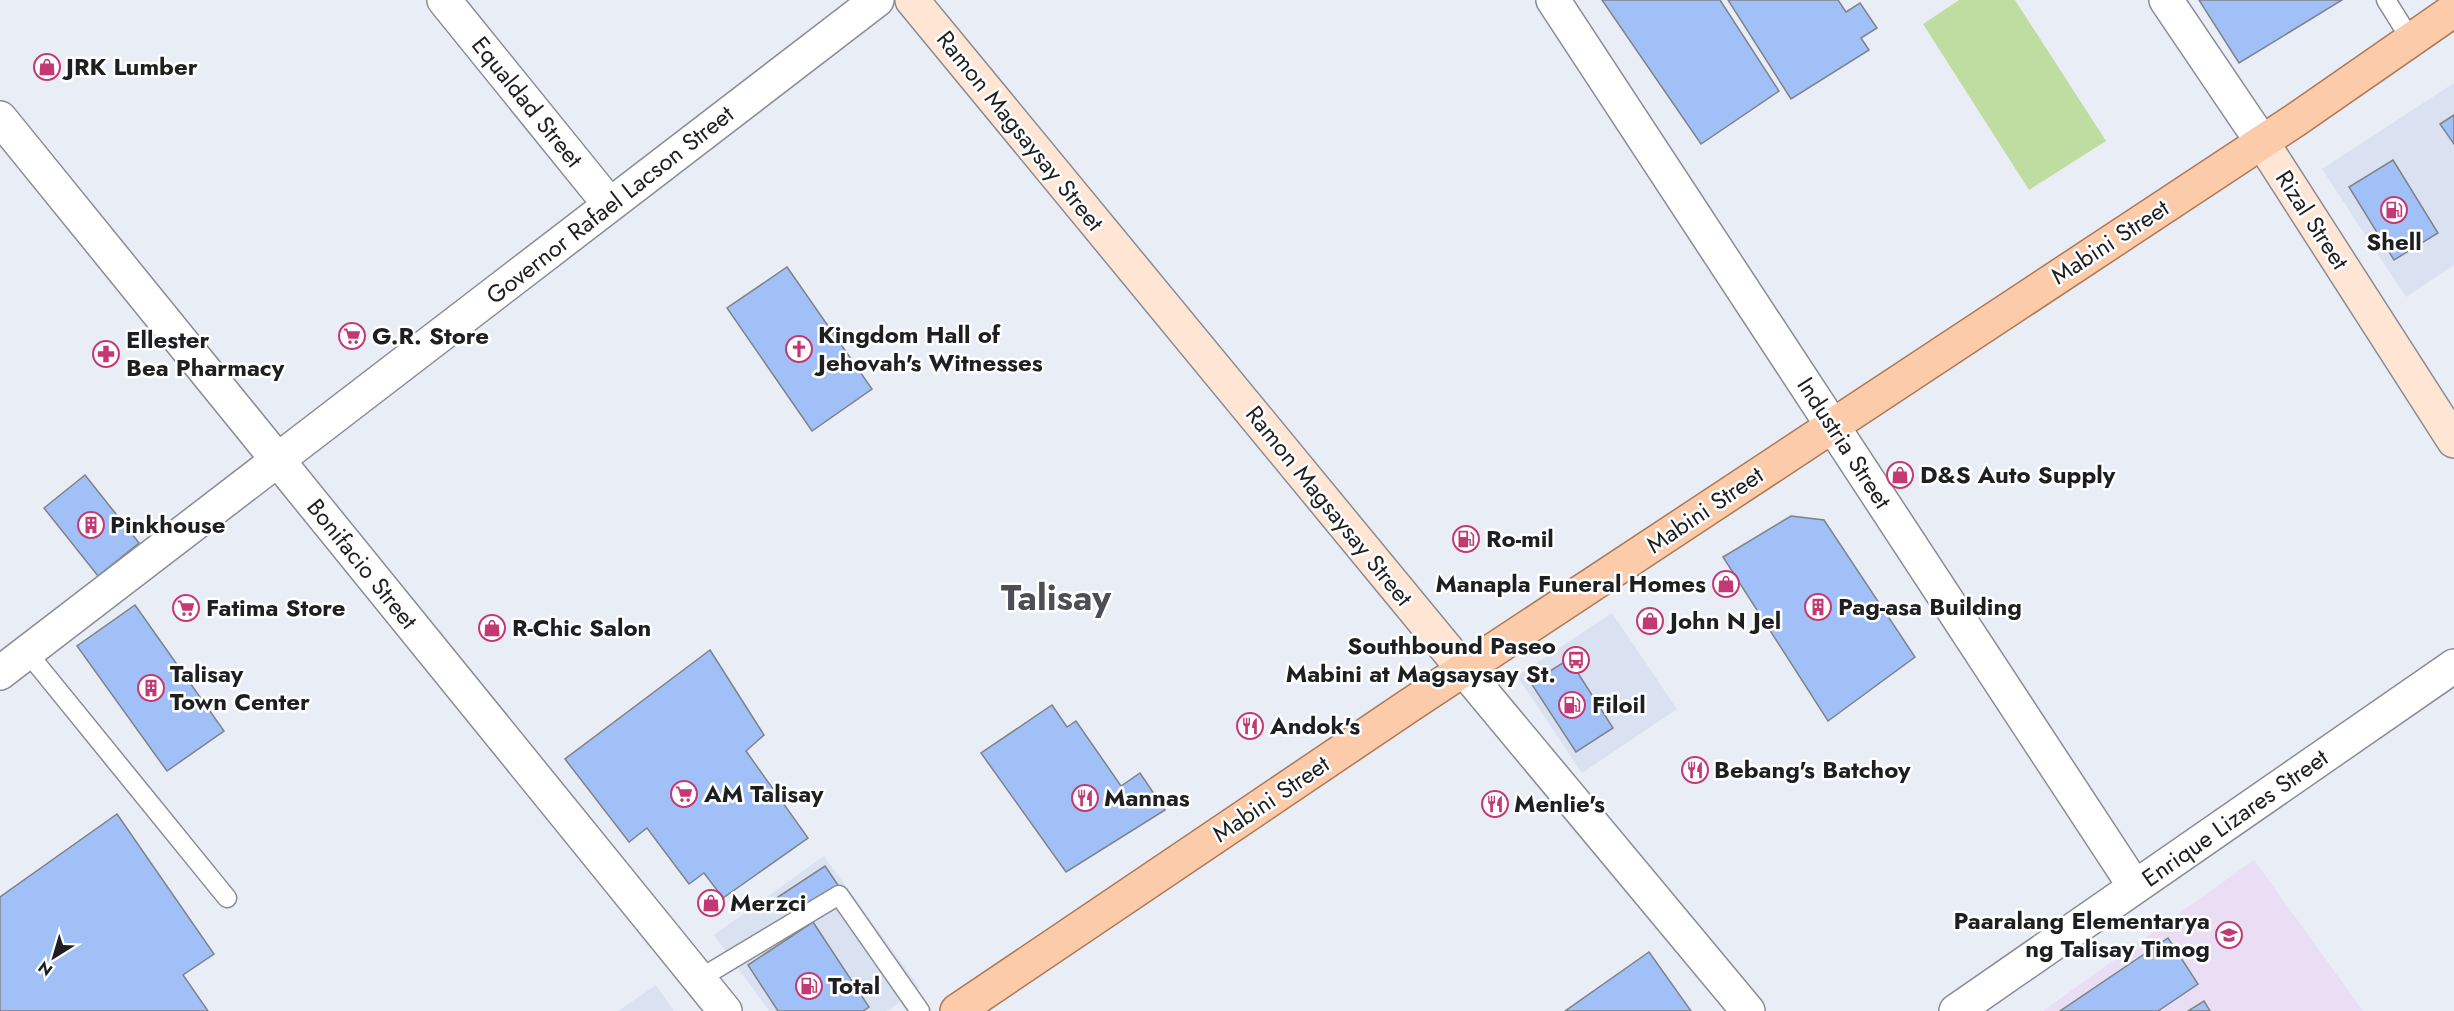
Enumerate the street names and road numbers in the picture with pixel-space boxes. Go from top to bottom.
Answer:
street label: Ramon Magsaysay Street [928,23,1113,239]
street label: Equaldad Street [463,29,591,175]
street label: Governor Rafael Lacson Street [479,97,741,312]
street label: Rizal Street [2267,163,2358,277]
street label: Mabini Street [2044,190,2176,293]
street label: Industria Street [1789,370,1900,516]
street label: Ramon Magsaysay Street [1237,398,1422,614]
street label: Mabini Street [1639,457,1770,562]
street label: Bonifacio Street [299,491,426,637]
street label: Enrique Lizares Street [2135,740,2335,895]
street label: Mabini Street [1205,746,1336,851]

